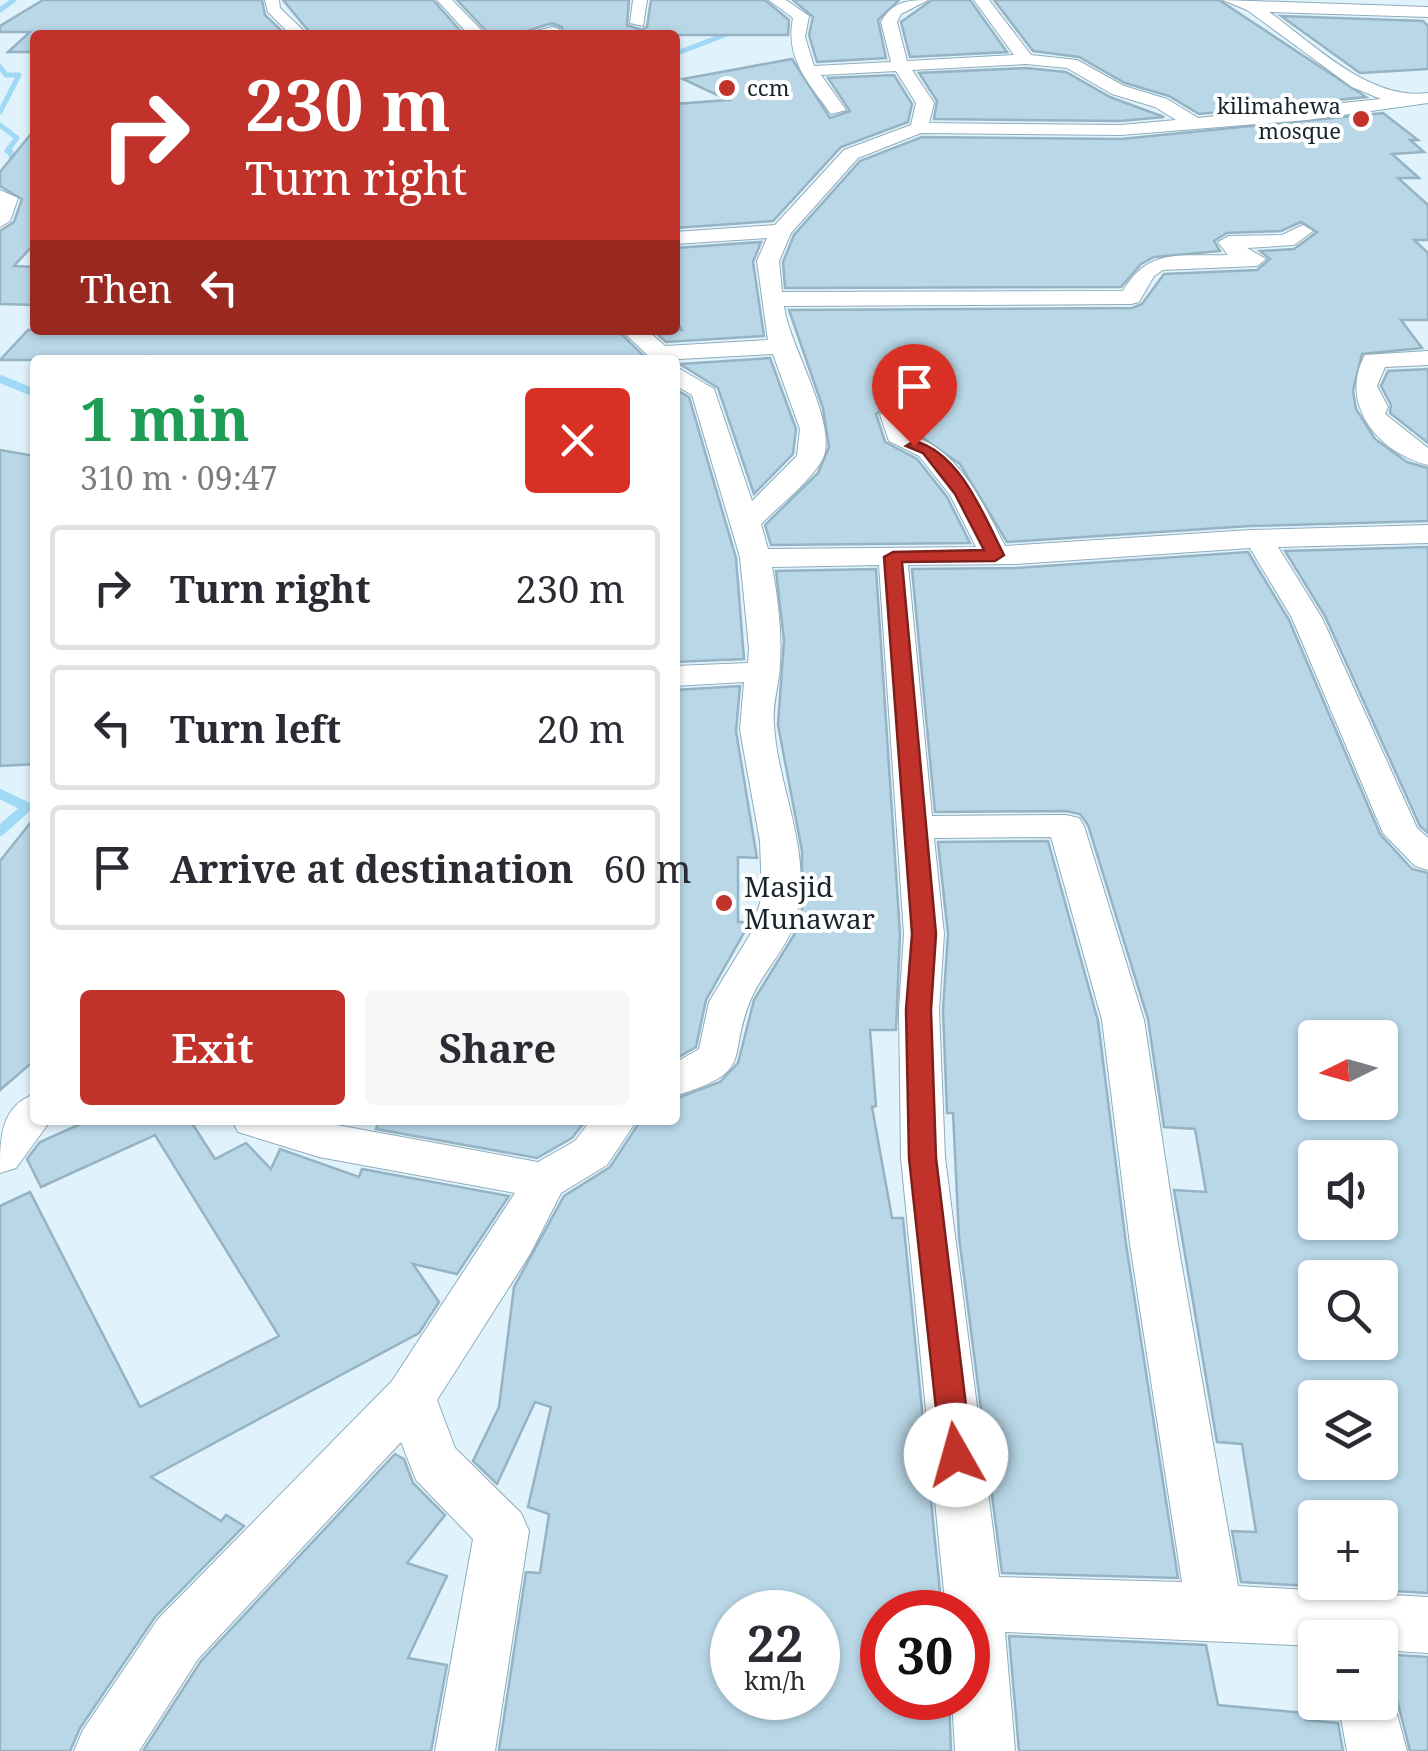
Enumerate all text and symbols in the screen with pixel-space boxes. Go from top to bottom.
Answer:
text: 230 m [245,56,451,152]
icon: right [80,70,210,200]
place label: ccm [747,72,790,102]
marker: ccm [716,77,738,99]
place label: kilimahewa mosque [1217,90,1341,145]
marker: kilimahewa mosque [1350,108,1372,130]
text: Turn right [245,147,467,208]
icon: left [192,260,247,315]
text: Then [80,262,172,314]
pin [872,344,957,447]
icon: arrive [887,359,942,414]
text: 1 min [80,377,250,459]
button: close [525,388,630,493]
text: 310 m · 09:47 [80,456,278,499]
icon: right [85,560,140,615]
text: Turn right [170,562,371,614]
text: 230 m [515,562,625,614]
icon: left [85,700,140,755]
text: Turn left [170,702,341,754]
text: 20 m [537,702,625,754]
icon: arrive [85,840,140,895]
text: Arrive at destination [170,842,574,894]
text: 60 m [604,842,692,894]
place label: Masjid Munawar [744,867,875,937]
marker: Masjid Munawar [713,892,735,914]
button: Exit [80,990,345,1105]
button: Share [365,990,630,1105]
north arrow [1298,1020,1398,1120]
map controls [1298,1020,1398,1720]
button: sound [1298,1140,1398,1240]
button: search [1298,1260,1398,1360]
button: layers [1298,1380,1398,1480]
position arrow [904,1403,1008,1507]
button: + [1298,1500,1398,1600]
speed limit sign: 30 [860,1590,990,1720]
text: 22 [747,1609,803,1677]
button: − [1298,1620,1398,1720]
text: km/h [744,1663,806,1697]

